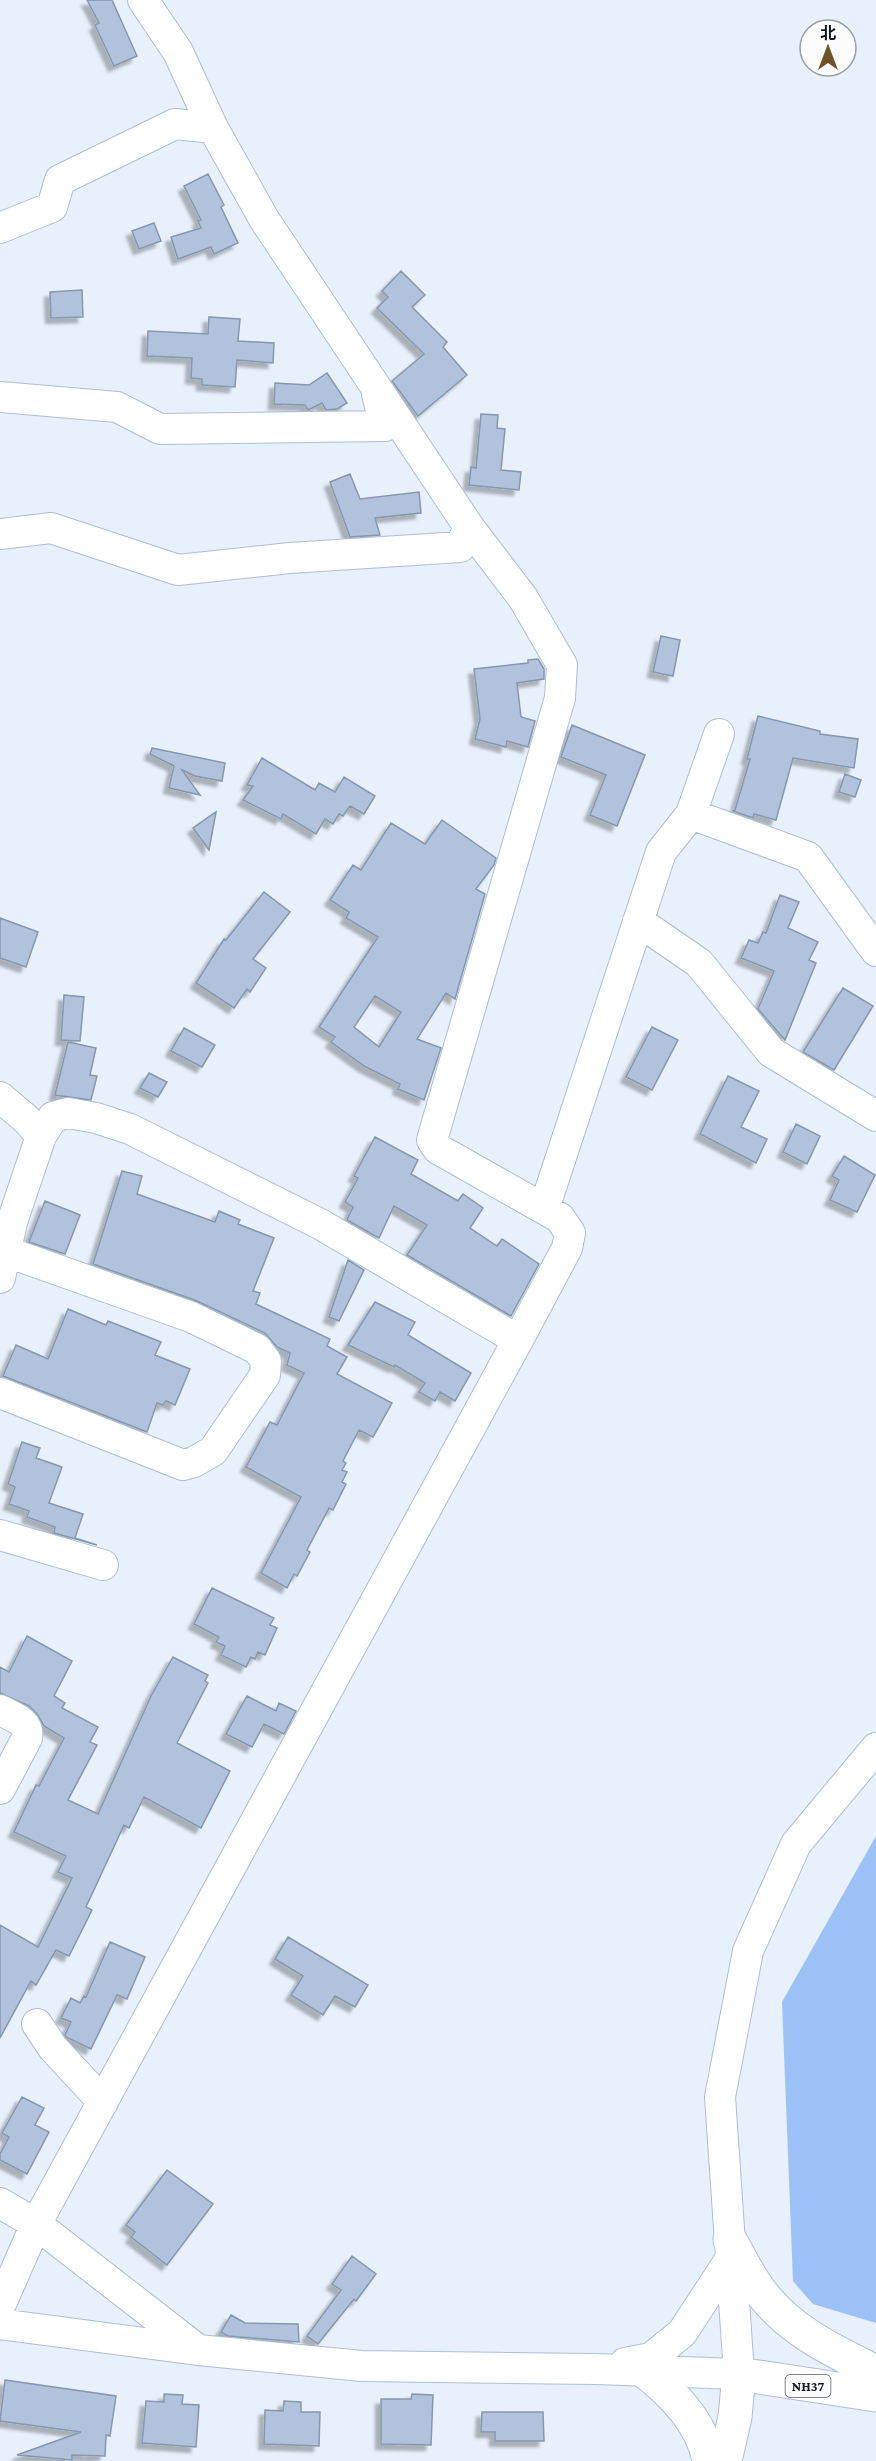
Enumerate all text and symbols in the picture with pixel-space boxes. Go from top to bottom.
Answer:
north arrow [798,18,858,78]
text: 北 [820,25,836,42]
road number: NH37 [786,2375,830,2397]

